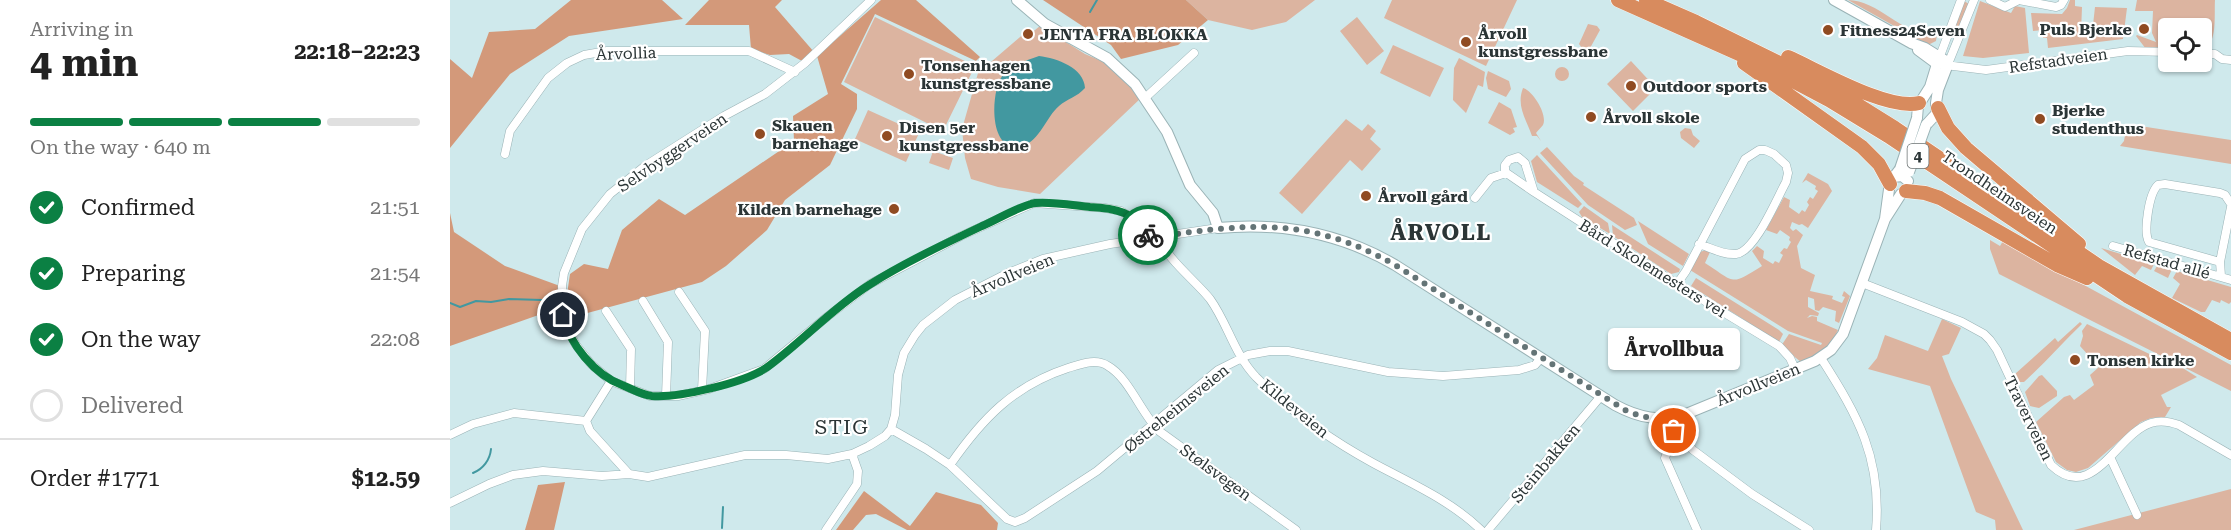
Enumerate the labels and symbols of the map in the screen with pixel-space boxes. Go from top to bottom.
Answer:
place label: Puls Bjerke [2039,20,2132,39]
place label: Fitness24Seven [1840,21,1965,40]
marker: Puls Bjerke [2137,22,2151,36]
marker: Fitness24Seven [1821,23,1835,37]
place label: Årvoll kunstgressbane [1478,24,1608,61]
place label: JENTA FRA BLOKKA [1040,25,1208,44]
marker: JENTA FRA BLOKKA [1021,27,1035,41]
marker: Årvoll kunstgressbane [1459,35,1473,49]
street label: Årvollia [595,43,657,64]
street label: Refstadveien [2007,44,2109,77]
place label: Tonsenhagen kunstgressbane [921,56,1051,93]
marker: Tonsenhagen kunstgressbane [902,67,916,81]
place label: Outdoor sports [1643,77,1767,96]
marker: Outdoor sports [1624,79,1638,93]
place label: Bjerke studenthus [2052,101,2144,138]
place label: Årvoll skole [1603,108,1700,127]
street label: Selvbyggerveien [614,109,731,196]
marker: Årvoll skole [1584,110,1598,124]
marker: Bjerke studenthus [2033,112,2047,126]
place label: Skauen barnehage [772,116,858,153]
place label: Disen 5er kunstgressbane [899,118,1029,155]
marker: Skauen barnehage [753,127,767,141]
marker: Disen 5er kunstgressbane [880,129,894,143]
road number: 4 [1908,144,1928,168]
street label: Trondheimsveien [1938,147,2061,238]
place label: Årvoll gård [1378,187,1468,206]
marker: Årvoll gård [1359,189,1373,203]
place label: Kilden barnehage [738,200,882,219]
marker: Kilden barnehage [887,202,901,216]
courier [1118,205,1178,265]
street label: Bård Skolemesters vei [1576,215,1730,321]
district label: ÅRVOLL [1390,217,1492,245]
street label: Refstad allé [2121,240,2213,283]
street label: Årvollveien [968,249,1057,302]
pin [537,289,588,340]
callout: Årvollbua [1608,329,1740,371]
place label: Tonsen kirke [2087,351,2194,370]
marker: Tonsen kirke [2068,353,2082,367]
street label: Årvollveien [1714,359,1803,410]
street label: Østreheimsveien [1120,360,1233,457]
street label: Traverveien [2000,373,2057,464]
street label: Kildeveien [1257,375,1333,442]
pin [1648,405,1699,456]
district label: STIG [815,415,869,439]
street label: Steinbakken [1507,420,1584,507]
street label: Stølsvegen [1176,440,1255,505]

